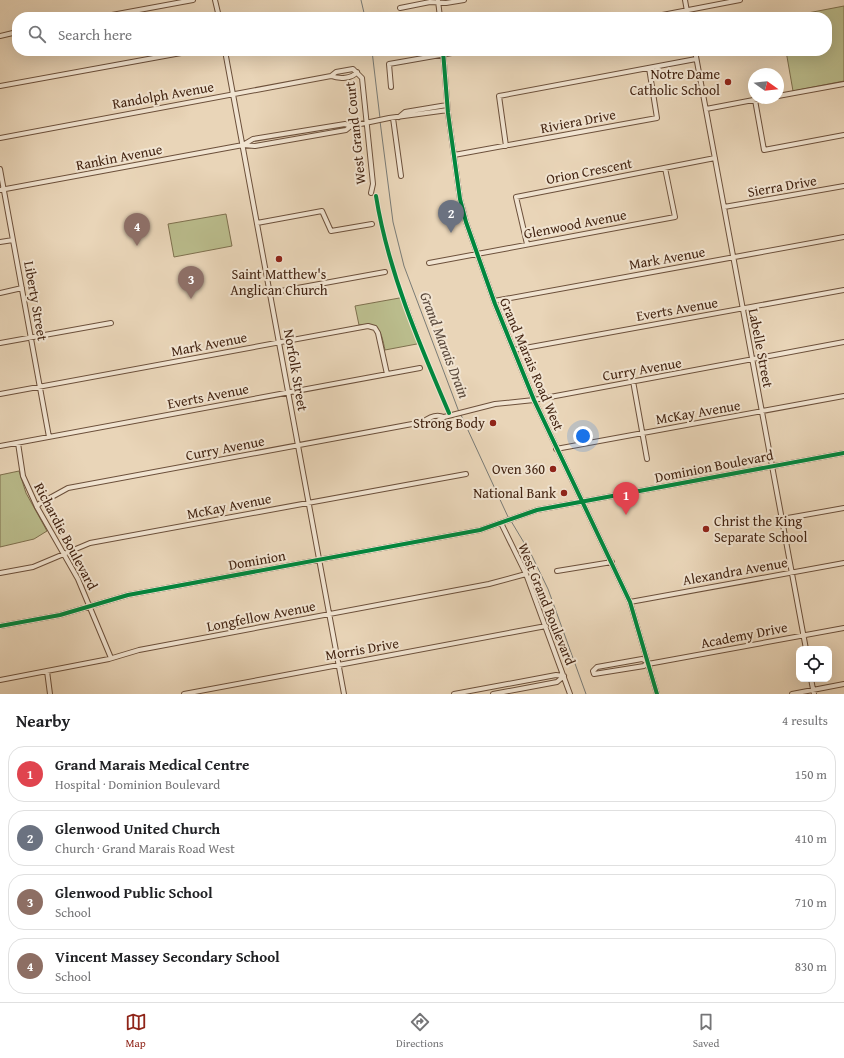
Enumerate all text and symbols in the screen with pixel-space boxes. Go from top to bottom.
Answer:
search box [12,12,832,56]
icon: search [26,23,48,45]
text: Search here [58,24,132,45]
place label: Notre Dame Catholic School [630,64,720,100]
north arrow [748,68,784,104]
street label: Randolph Avenue [111,76,216,114]
marker: Notre Dame Catholic School [723,77,733,87]
street label: West Grand Court [340,80,370,185]
street label: Riviera Drive [539,104,618,138]
street label: Rankin Avenue [74,139,164,175]
street label: Orion Crescent [544,153,634,189]
street label: Sierra Drive [746,170,819,202]
pin: 2 [438,200,464,233]
street label: Glenwood Avenue [522,204,628,244]
pin: 4 [124,213,150,246]
street label: Mark Avenue [627,241,707,275]
marker: Saint Matthew's Anglican Church [274,254,284,264]
street label: Liberty Street [19,259,53,343]
place label: Saint Matthew's Anglican Church [230,264,328,300]
pin: 3 [178,266,204,299]
water label: Grand Marais Drain [415,289,475,402]
street label: Everts Avenue [635,292,720,326]
street label: Grand Marais Road West [495,294,569,434]
street label: Labelle Street [744,307,778,389]
street label: Mark Avenue [169,327,249,361]
street label: Norfolk Street [279,327,313,413]
street label: Curry Avenue [601,352,683,386]
street label: Everts Avenue [166,378,251,414]
street label: McKay Avenue [654,395,742,429]
place label: Strong Body [413,413,485,433]
marker: Strong Body [488,418,498,428]
your location [573,426,593,446]
street label: Curry Avenue [184,430,266,465]
street label: Dominion Boulevard [653,445,776,487]
place label: Oven 360 [492,459,545,479]
marker: Oven 360 [548,464,558,474]
street label: Richardie Boulevard [29,479,103,594]
pin: 1 [613,482,639,515]
place label: National Bank [473,483,557,503]
street label: McKay Avenue [185,488,273,524]
marker: National Bank [559,488,569,498]
place label: Christ the King Separate School [714,511,807,547]
marker: Christ the King Separate School [701,524,711,534]
street label: West Grand Boulevard [513,540,581,668]
street label: Dominion [227,545,287,575]
street label: Alexandra Avenue [681,552,789,590]
street label: Longfellow Avenue [205,596,318,636]
street label: Academy Drive [699,617,790,653]
street label: Morris Drive [324,633,401,665]
map controls [796,646,832,682]
button: locate [796,646,832,682]
text: Nearby [16,708,70,733]
text: 4 results [782,711,828,730]
text: Grand Marais Medical Centre [55,754,249,775]
text: 1 [27,765,33,784]
text: 150 m [795,765,827,784]
text: Hospital · Dominion Boulevard [55,775,220,794]
text: Glenwood United Church [55,818,220,839]
text: 2 [27,829,33,848]
text: 410 m [795,829,827,848]
text: Church · Grand Marais Road West [55,839,235,858]
text: Glenwood Public School [55,882,213,903]
text: 3 [27,893,33,912]
text: 710 m [795,893,827,912]
text: School [55,903,91,922]
text: Vincent Massey Secondary School [55,946,280,967]
text: 4 [27,957,33,976]
text: 830 m [795,957,827,976]
text: School [55,967,91,986]
tab: Map [125,1011,147,1051]
tab: Directions [396,1011,443,1051]
tab: Saved [693,1011,719,1051]

